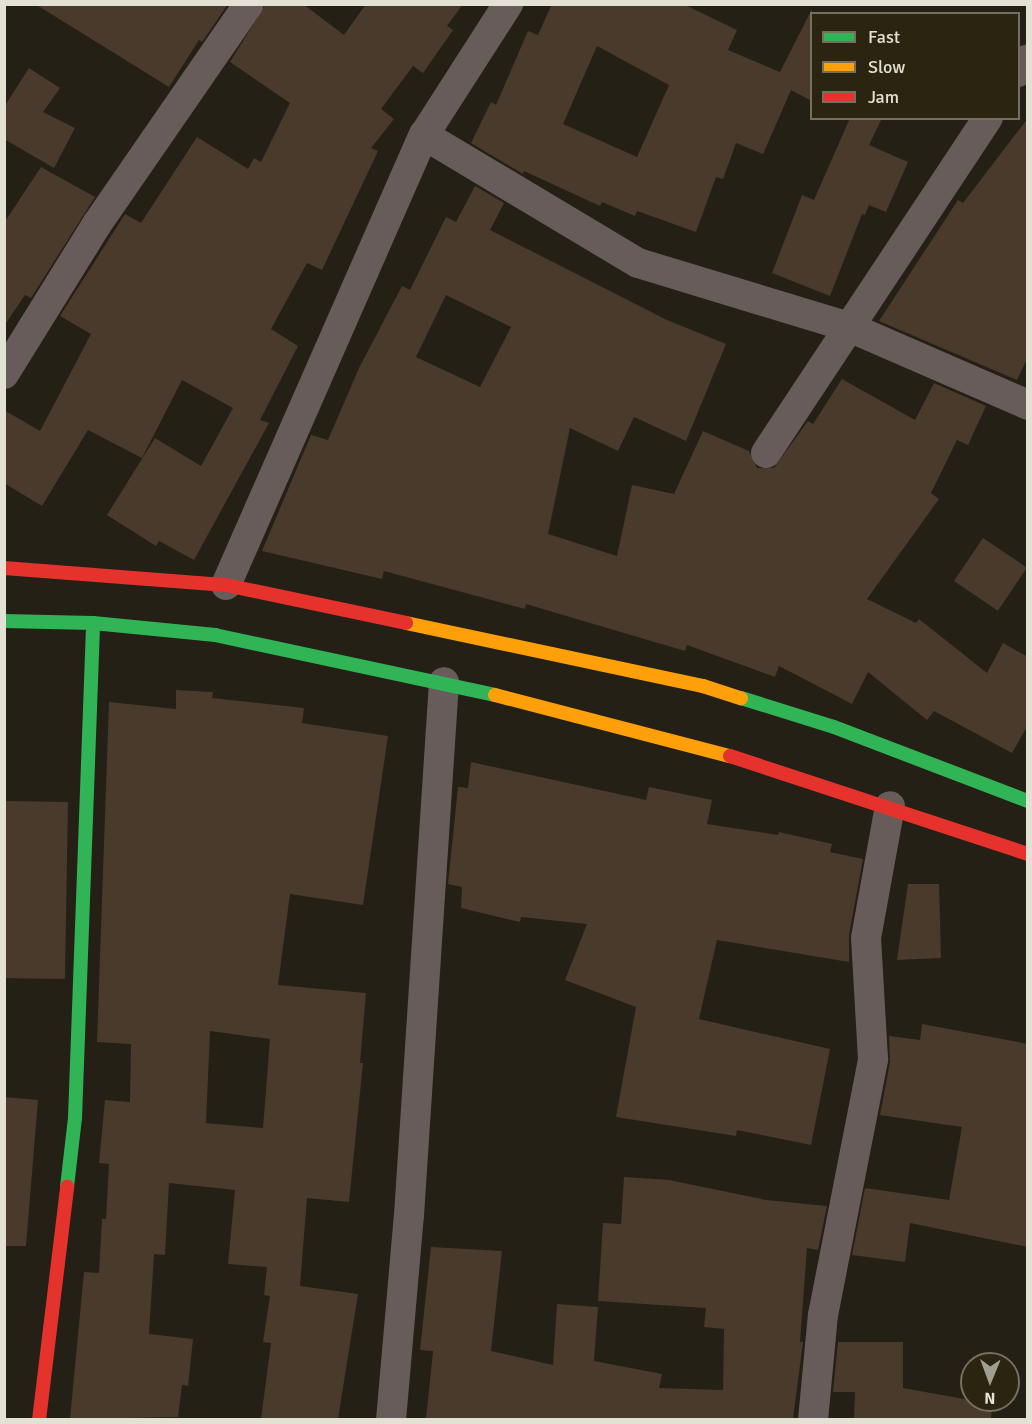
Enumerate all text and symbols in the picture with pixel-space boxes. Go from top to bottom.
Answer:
legend [810,12,1020,120]
text: Fast [868,26,900,48]
text: Slow [868,56,905,78]
text: Jam [868,86,899,108]
north arrow [960,1352,1020,1412]
text: N [984,1388,995,1408]

